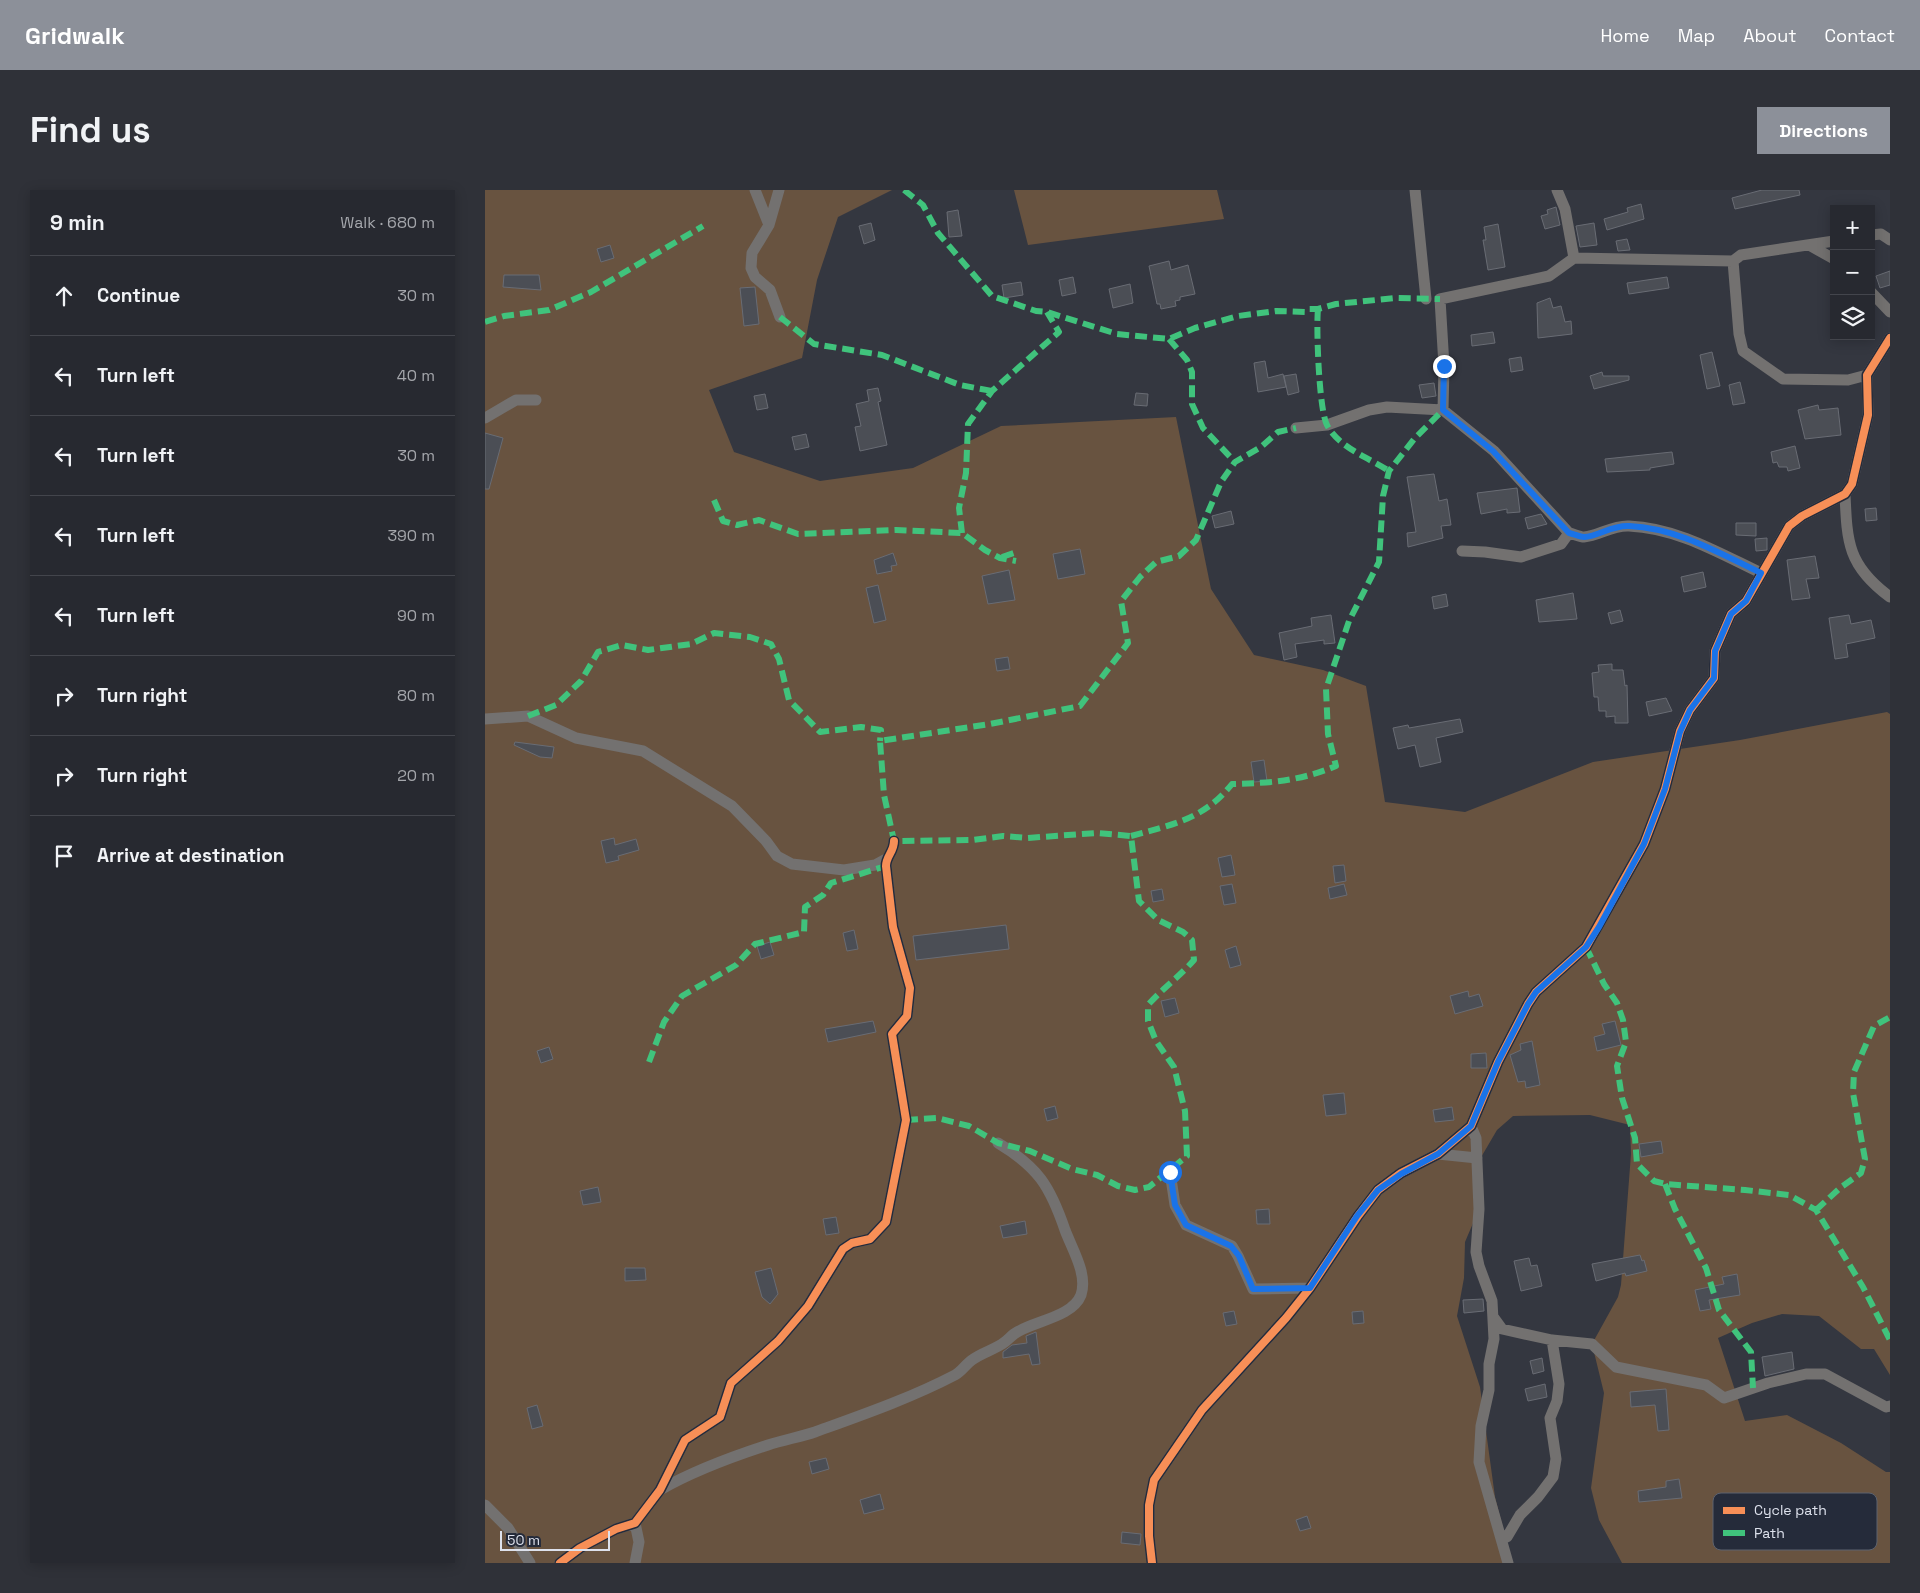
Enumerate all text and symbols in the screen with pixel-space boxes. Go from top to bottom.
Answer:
text: Gridwalk [25,20,125,51]
text: Home [1601,24,1650,47]
text: Map [1678,24,1715,47]
text: About [1743,24,1797,47]
text: Contact [1825,24,1895,47]
button: Directions [1757,107,1890,154]
text: Find us [30,108,151,152]
map controls [1830,205,1875,340]
button: + [1830,205,1875,250]
text: 9 min [50,209,105,236]
text: Walk · 680 m [340,212,435,233]
button: − [1830,250,1875,295]
icon: ahead [50,282,78,310]
text: Continue [97,283,180,308]
text: 30 m [397,285,435,306]
button: layers [1830,295,1875,340]
route end [1433,355,1456,378]
icon: left [50,362,78,390]
text: Turn left [97,363,175,388]
text: 40 m [397,365,435,386]
icon: left [50,442,78,470]
text: Turn left [97,443,175,468]
text: 30 m [397,445,435,466]
icon: left [50,522,78,550]
text: Turn left [97,523,175,548]
text: 390 m [387,525,435,546]
icon: left [50,602,78,630]
text: Turn left [97,603,175,628]
text: 90 m [397,605,435,626]
icon: right [50,682,78,710]
text: Turn right [97,683,187,708]
text: 80 m [397,685,435,706]
icon: right [50,762,78,790]
text: Turn right [97,763,187,788]
text: 20 m [397,765,435,786]
icon: arrive [50,842,78,870]
text: Arrive at destination [97,843,285,868]
route start [1159,1161,1182,1184]
legend [1713,1493,1877,1550]
text: Cycle path [1754,1501,1827,1519]
text: Path [1754,1524,1785,1542]
scale bar [500,1528,610,1551]
text: 50 m [507,1531,540,1549]

